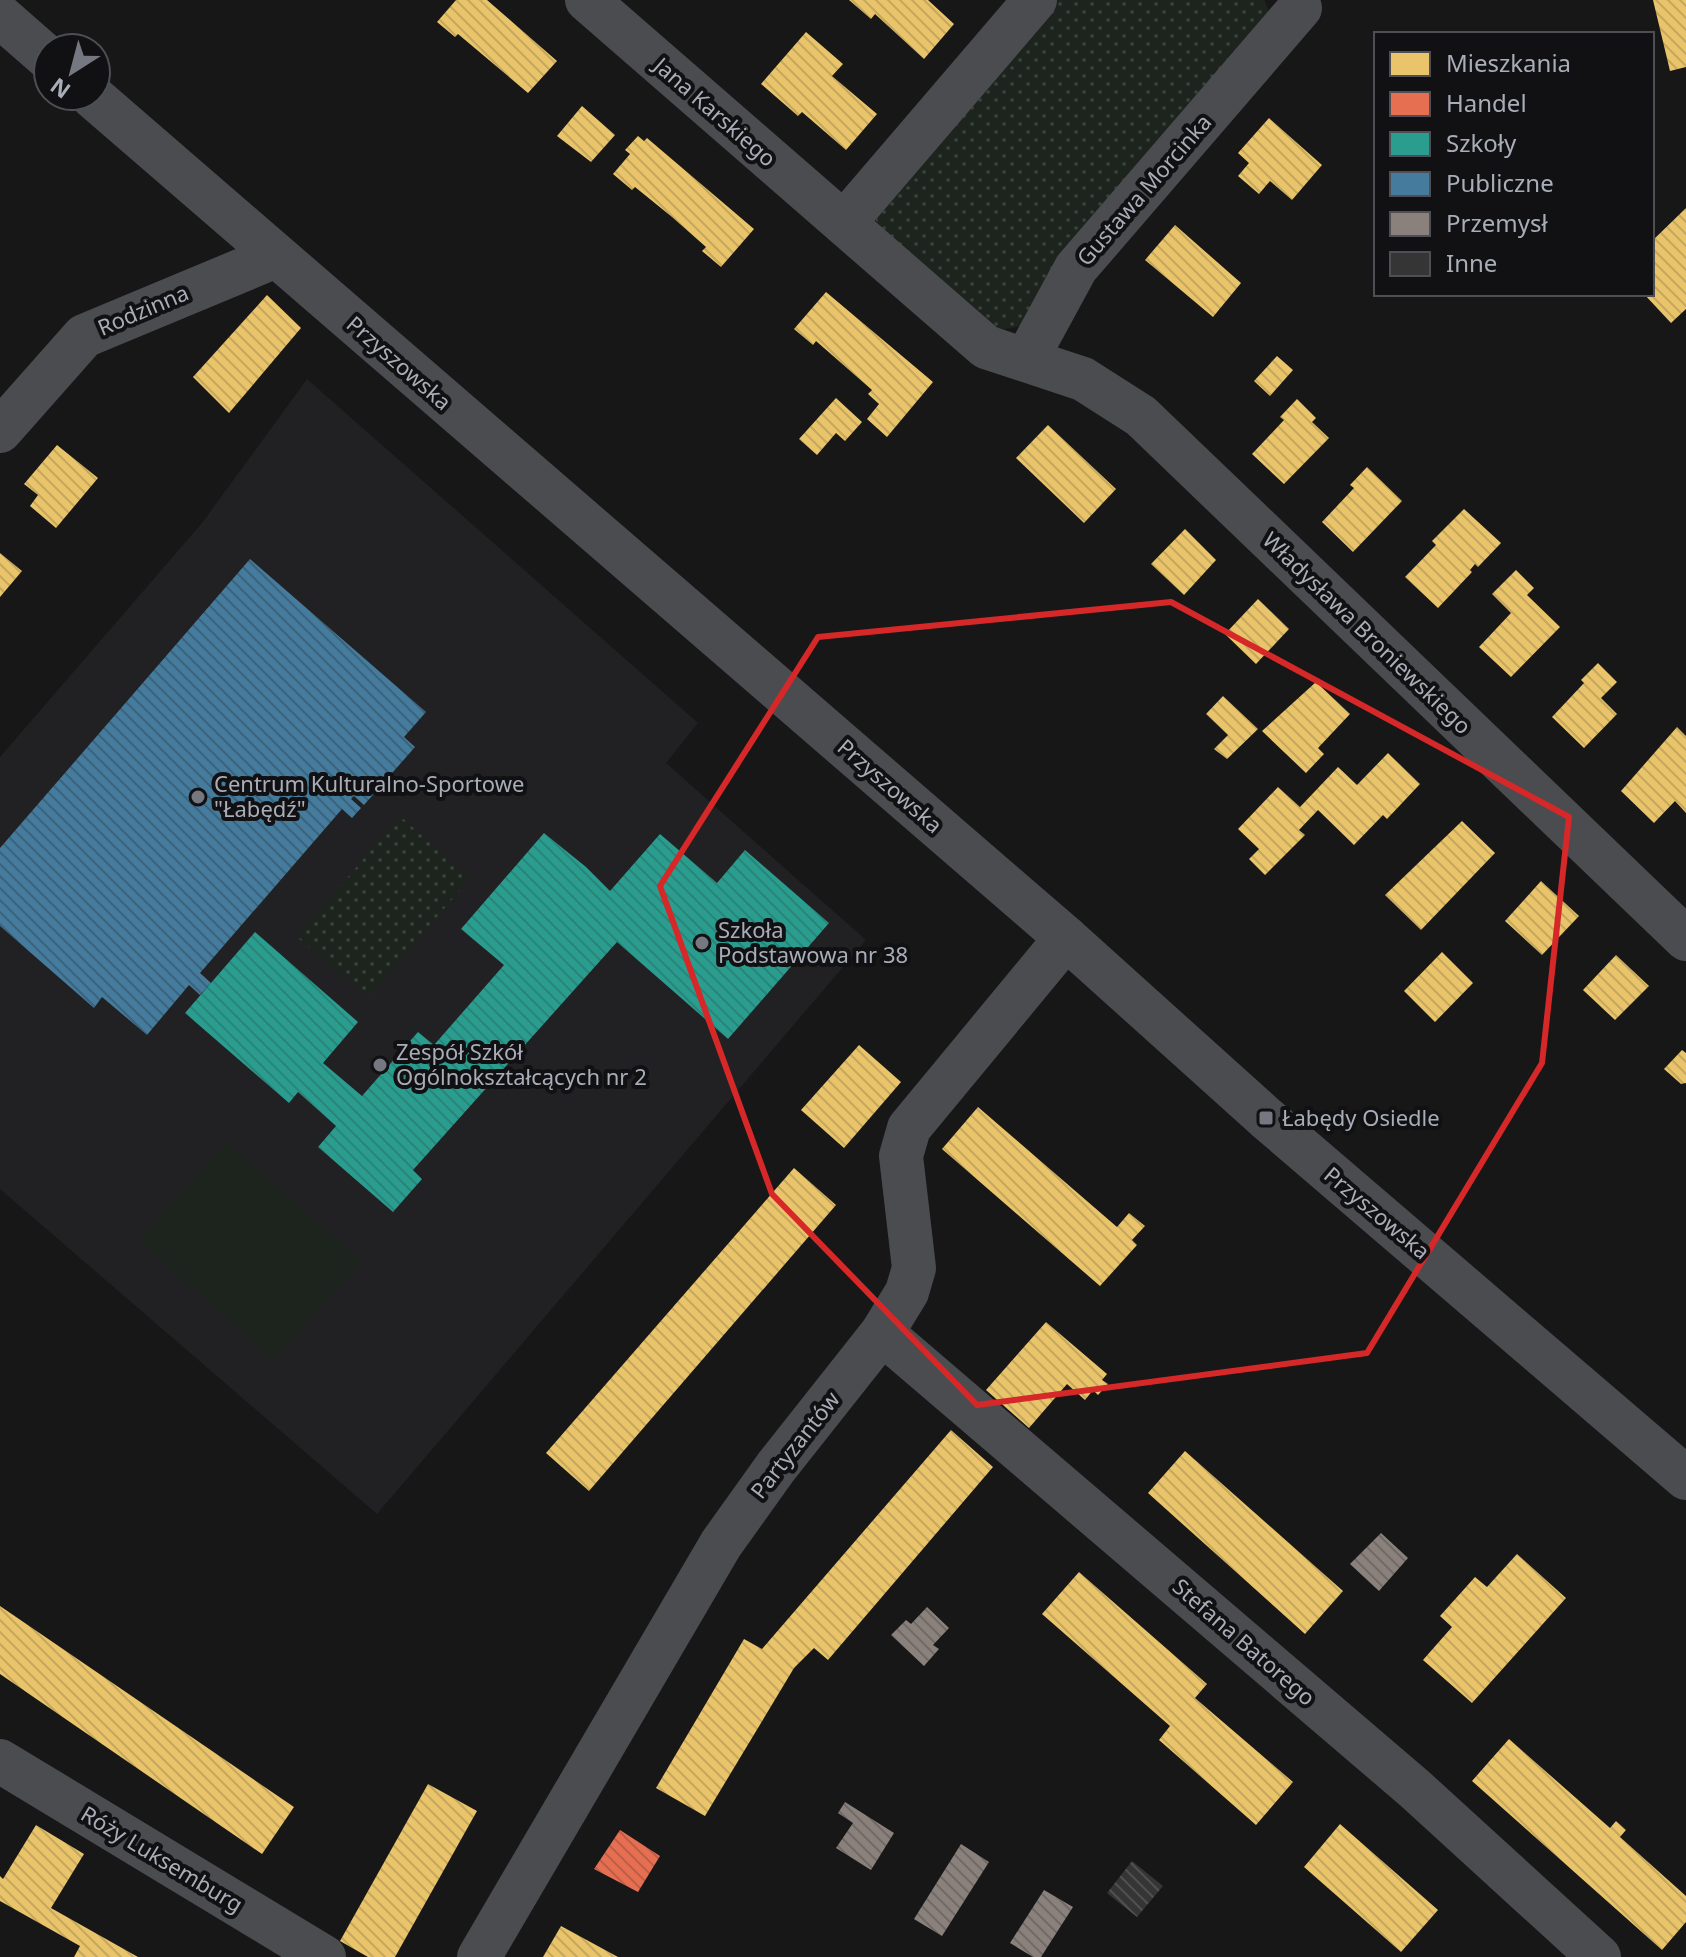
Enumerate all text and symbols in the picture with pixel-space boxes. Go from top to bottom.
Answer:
north arrow [32,32,112,112]
legend [1374,32,1654,296]
text: Mieszkania [1446,46,1571,79]
street label: Jana Karskiego [647,49,783,173]
text: N [44,72,76,106]
text: Handel [1446,86,1527,119]
street label: Gustawa Morcinka [1069,107,1217,271]
text: Szkoły [1446,126,1517,159]
text: Publiczne [1446,166,1554,199]
text: Przemysł [1446,206,1548,239]
text: Inne [1446,246,1497,279]
street label: Rodzinna [93,277,193,342]
street label: Przyszowska [341,308,458,416]
street label: Władysława Broniewskiego [1257,525,1479,740]
street label: Przyszowska [832,731,949,839]
place label: Centrum Kulturalno-Sportowe "Łabędź" [214,768,524,823]
marker: Centrum Kulturalno-Sportowe "Łabędź" [189,788,207,806]
place label: Szkoła Podstawowa nr 38 [718,914,908,969]
marker: Szkoła Podstawowa nr 38 [693,934,711,952]
place label: Zespół Szkół Ogólnokształcących nr 2 [396,1036,647,1091]
marker: Zespół Szkół Ogólnokształcących nr 2 [371,1056,389,1074]
place label: Łabędy Osiedle [1282,1102,1440,1132]
marker: Łabędy Osiedle [1257,1109,1275,1127]
street label: Przyszowska [1318,1159,1437,1265]
street label: Partyzantów [743,1384,846,1504]
street label: Stefana Batorego [1167,1571,1322,1712]
street label: Róży Luksemburg [76,1798,249,1918]

